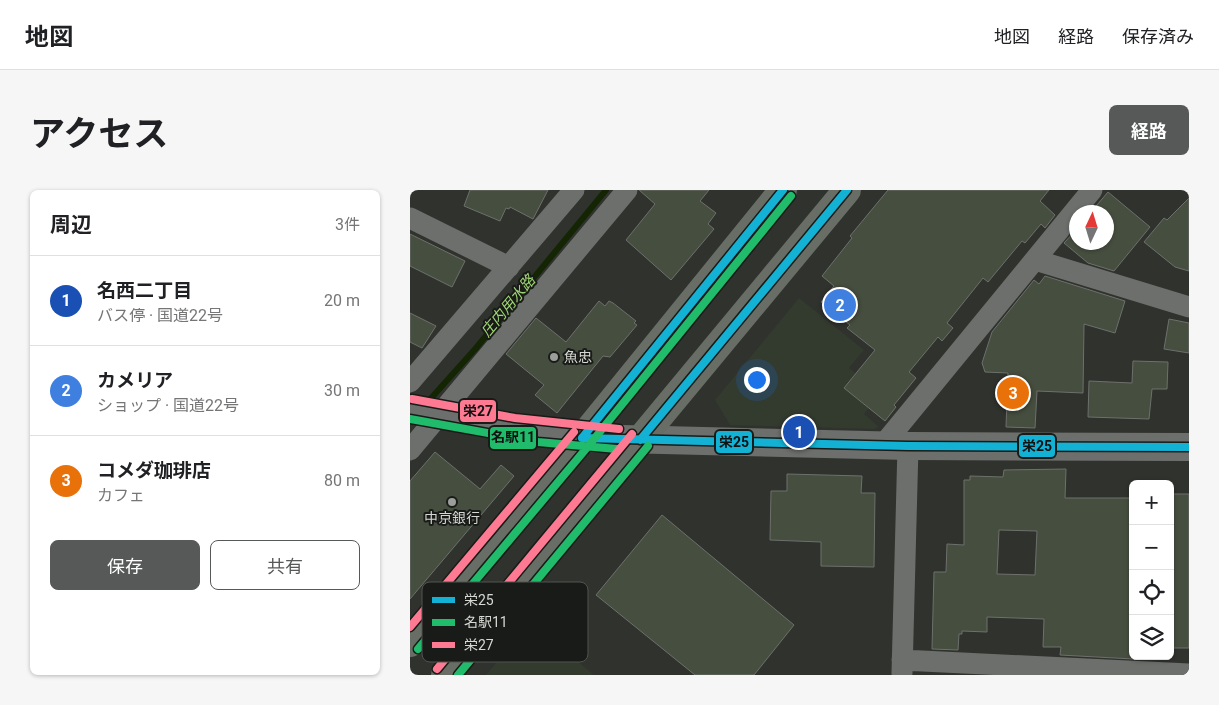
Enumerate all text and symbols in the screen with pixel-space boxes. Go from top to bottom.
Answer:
text: 地図 [25,23,73,51]
text: 地図 [994,26,1030,47]
text: 経路 [1058,26,1094,47]
text: 保存済み [1122,26,1194,47]
button: 経路 [1109,105,1189,155]
text: アクセス [30,114,168,155]
north arrow [1069,205,1114,250]
text: 周辺 [50,213,92,237]
text: 3件 [335,215,360,234]
water label: 庄内用水路 [477,270,540,341]
text: 名西二丁目 [97,279,192,302]
pin: 2 [824,286,856,324]
text: 1 [61,291,71,310]
text: 20 m [324,291,360,310]
text: バス停 · 国道22号 [97,306,223,325]
place label: 魚忠 [564,349,592,365]
marker: 魚忠 [548,351,560,363]
your location [744,367,770,393]
text: カメリア [97,369,173,392]
pin: 3 [997,374,1029,412]
text: 2 [61,381,71,400]
text: 30 m [324,381,360,400]
text: ショップ · 国道22号 [97,396,239,415]
line badge: 栄27 [459,399,497,423]
text: 栄27 [463,403,493,419]
pin: 1 [783,413,815,451]
line badge: 名駅11 [489,426,537,450]
text: 名駅11 [491,429,535,445]
line badge: 栄25 [715,430,753,454]
text: 栄25 [719,434,749,450]
line badge: 栄25 [1018,434,1056,458]
text: 栄25 [1022,438,1052,454]
text: コメダ珈琲店 [97,459,211,482]
text: 3 [61,471,71,490]
text: 80 m [324,471,360,490]
map controls [1129,480,1174,660]
button: + [1129,480,1174,525]
text: カフェ [97,486,145,505]
marker: 中京銀行 [446,496,458,508]
place label: 中京銀行 [424,510,480,526]
button: − [1129,525,1174,570]
button: 保存 [50,540,200,590]
button: 共有 [210,540,360,590]
button: locate [1129,570,1174,615]
legend [422,582,588,662]
text: 栄25 [464,592,494,608]
text: 名駅11 [464,614,508,630]
button: layers [1129,615,1174,660]
text: 栄27 [464,637,494,653]

